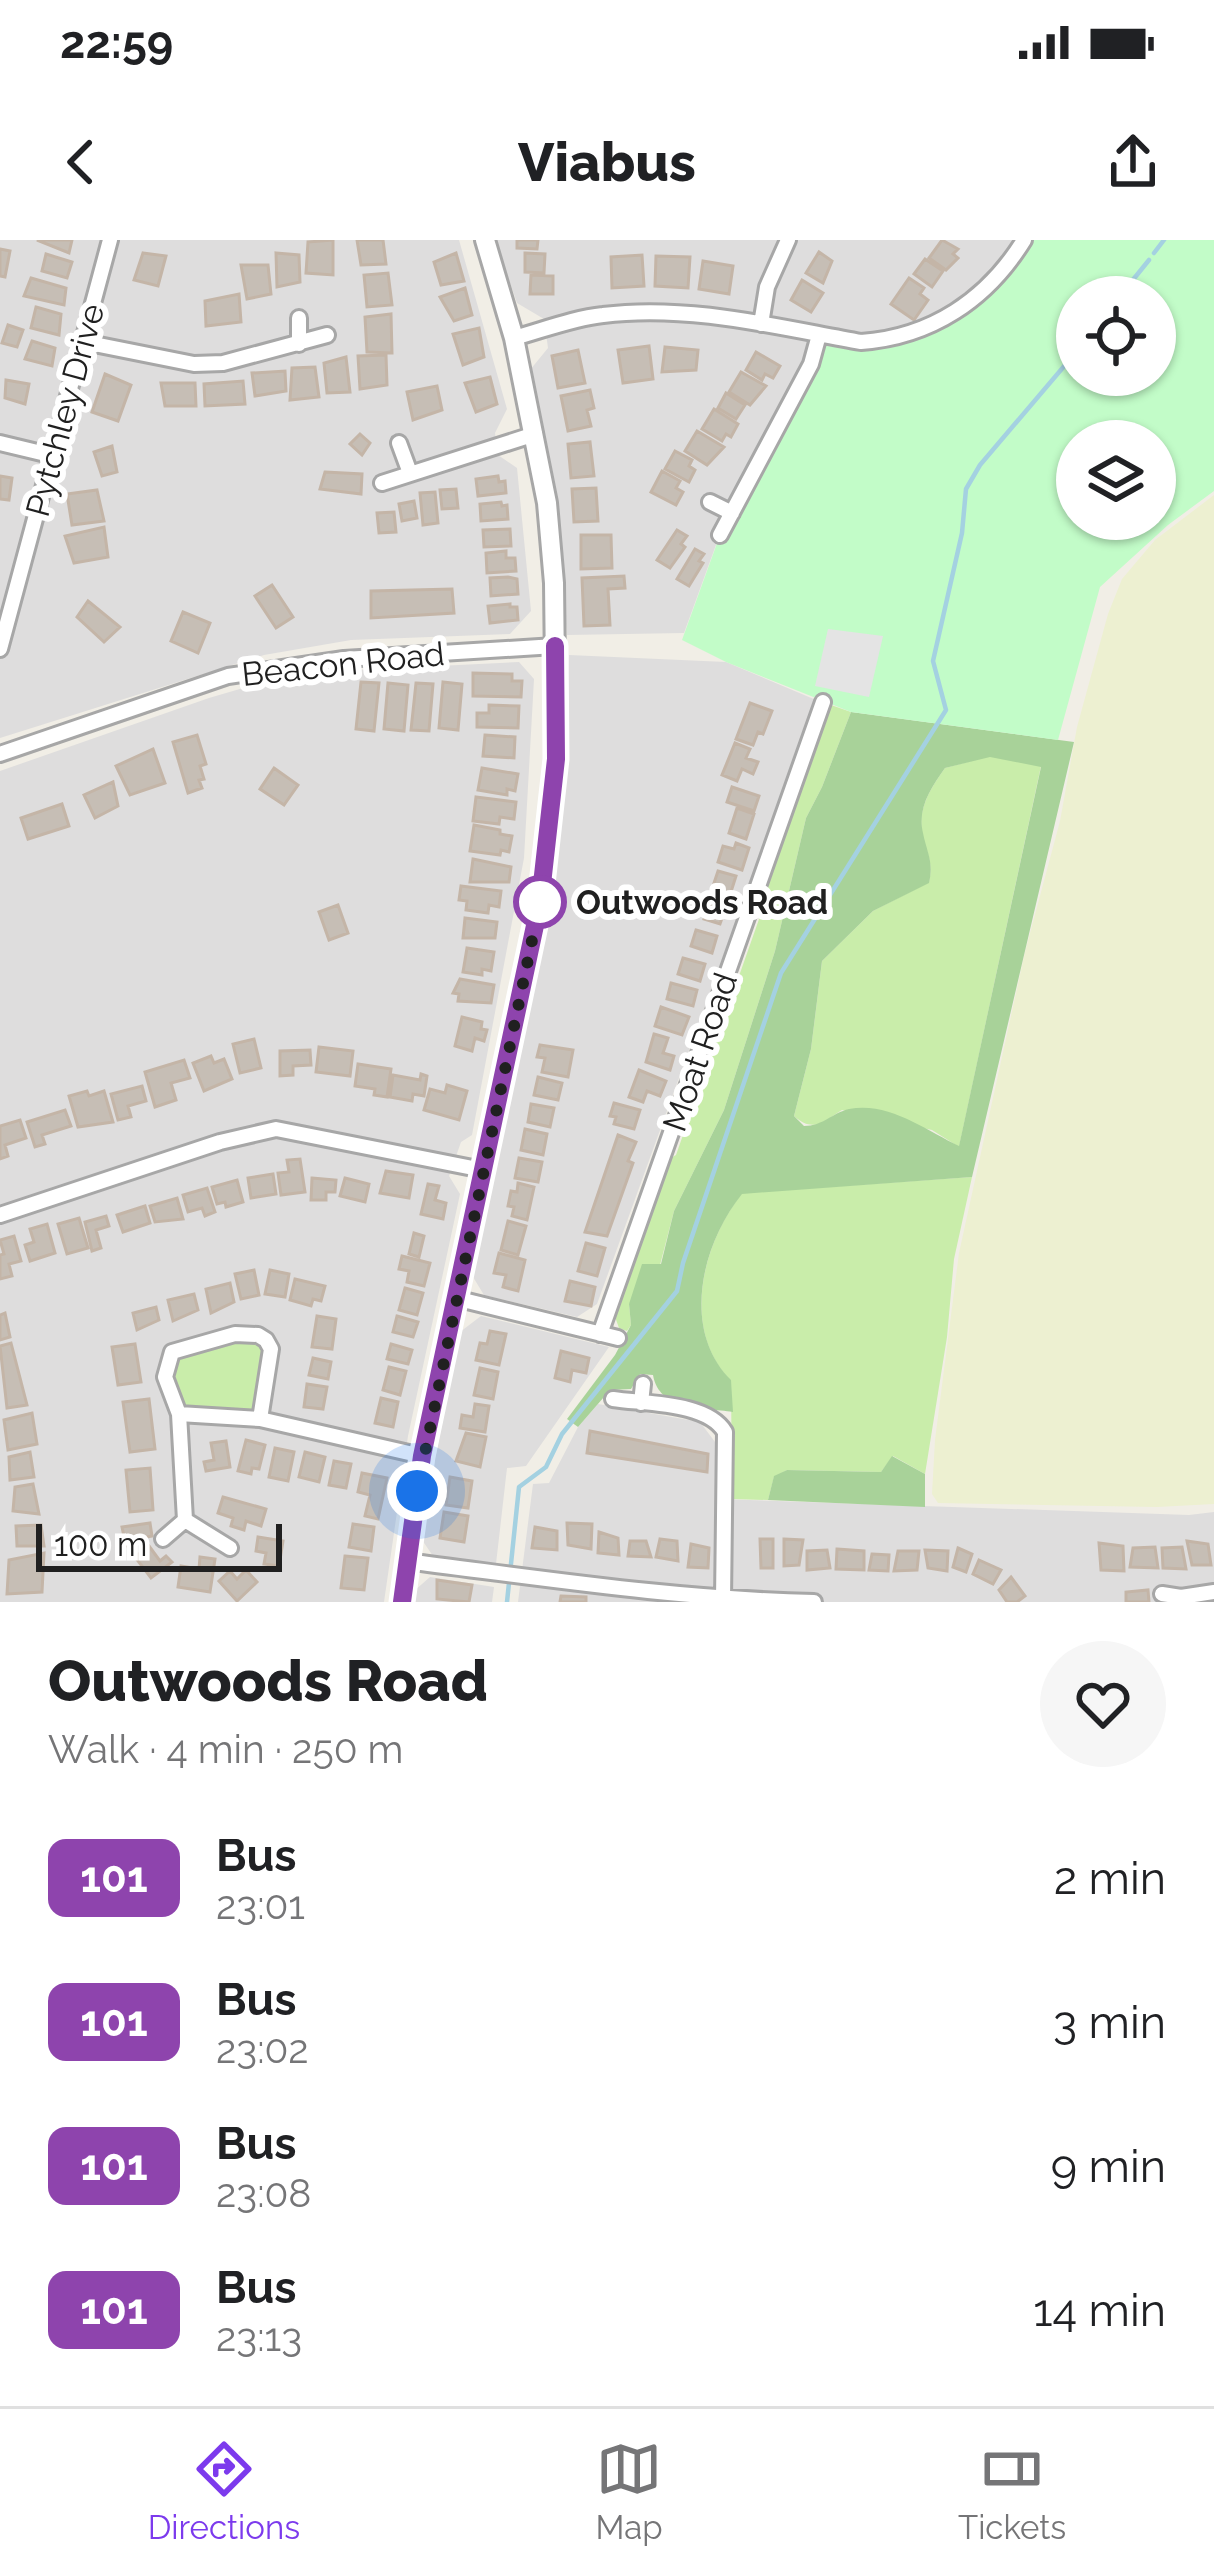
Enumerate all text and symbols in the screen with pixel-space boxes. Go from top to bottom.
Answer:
text: 22:59 [60,16,173,69]
icon: back [48,129,114,195]
icon: share [1100,129,1166,195]
text: Viabus [518,130,696,194]
map controls [1056,276,1176,540]
button: locate [1056,276,1176,396]
street label: Pytchley Drive [18,299,112,521]
button: layers [1056,420,1176,540]
street label: Beacon Road [240,634,446,694]
marker: Outwoods Road [515,877,565,927]
place label: Outwoods Road [576,883,828,922]
street label: Moat Road [655,968,745,1136]
your location [387,1461,447,1521]
scale bar [36,1518,282,1571]
text: 100 m [54,1525,147,1564]
button: heart [1040,1641,1166,1767]
text: Outwoods Road [48,1647,488,1714]
text: Walk · 4 min · 250 m [48,1726,403,1772]
text: Bus [216,1829,297,1882]
text: 2 min [1054,1852,1166,1905]
text: 101 [80,1853,148,1902]
text: 23:01 [216,1882,305,1928]
text: Bus [216,1973,297,2026]
text: 3 min [1053,1996,1166,2049]
text: 101 [80,1997,148,2046]
text: 23:02 [216,2026,309,2072]
text: Bus [216,2117,297,2170]
text: 9 min [1051,2140,1166,2193]
text: 101 [80,2141,148,2190]
text: 23:08 [216,2170,311,2216]
text: Bus [216,2261,297,2314]
text: 14 min [1033,2284,1166,2337]
text: 101 [80,2285,148,2334]
text: 23:13 [216,2314,302,2360]
tab: Directions [148,2436,300,2547]
tab: Map [596,2436,663,2547]
tab: Tickets [958,2436,1066,2547]

